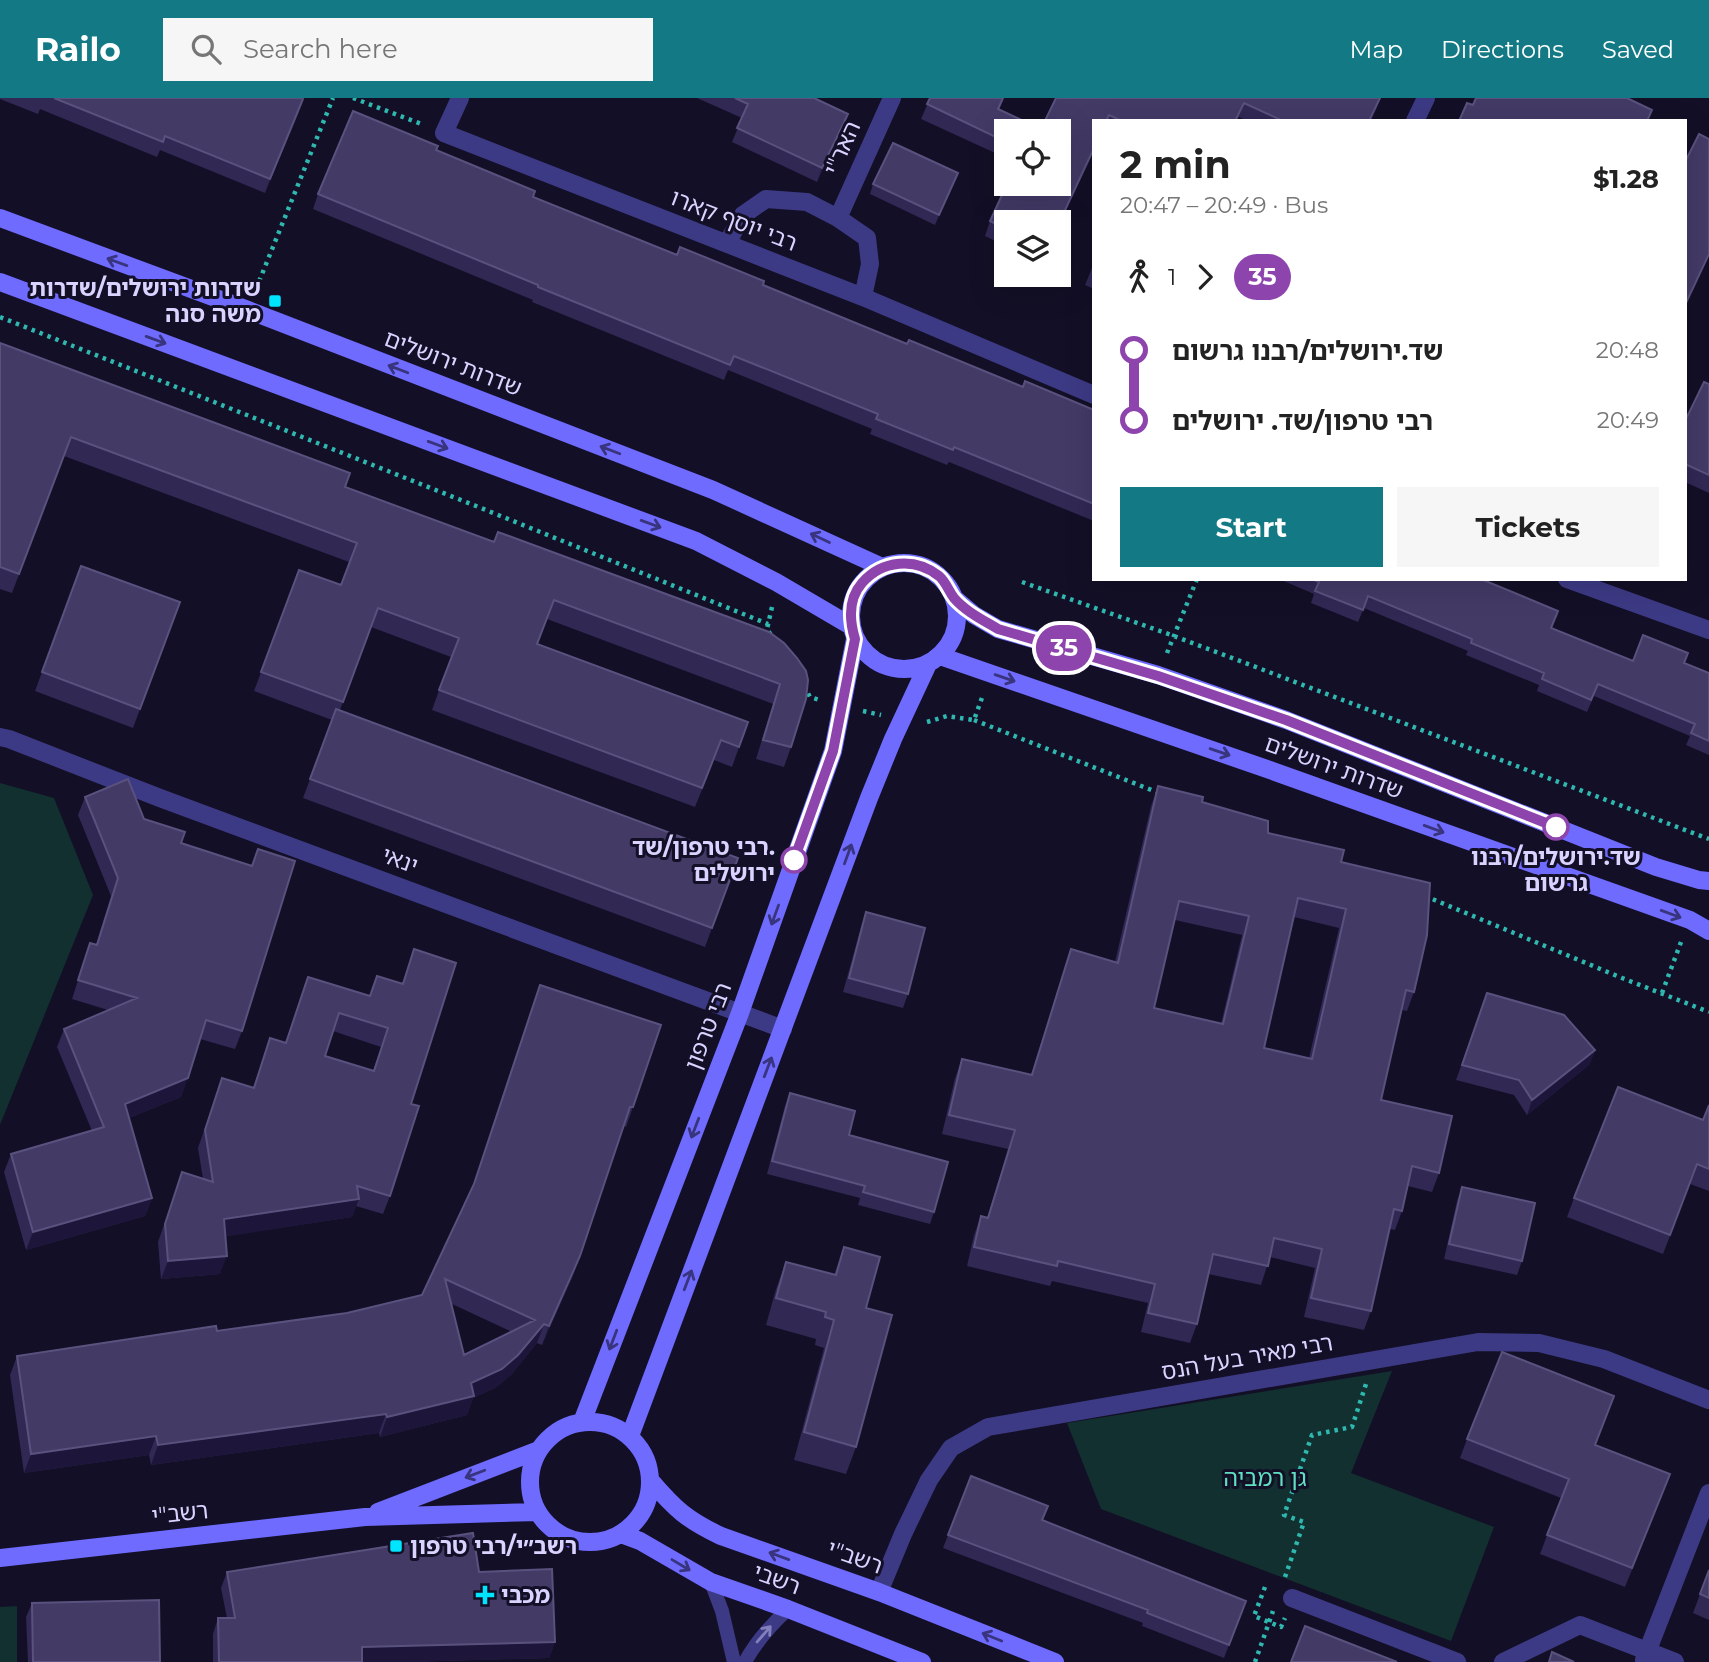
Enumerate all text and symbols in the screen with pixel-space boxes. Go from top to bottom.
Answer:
search box [163,18,653,81]
text: Railo [35,29,121,69]
icon: search [187,30,225,68]
text: Search here [243,33,398,65]
text: Map [1350,35,1403,64]
text: Directions [1441,35,1564,64]
text: Saved [1602,35,1674,64]
street label: האר"י [818,117,866,179]
map controls [994,119,1071,287]
button: locate [994,119,1071,196]
text: 2 min [1120,141,1231,188]
text: $1.28 [1593,163,1659,195]
street label: רבי יוסף קארו [667,183,801,257]
text: 20:47 – 20:49 · Bus [1120,191,1328,219]
button: layers [994,210,1071,287]
one-way arrow [106,254,128,267]
icon: walk [1120,258,1158,296]
icon: forward [1186,258,1224,296]
text: 35 [1248,262,1277,291]
text: 1 [1168,263,1176,291]
place label: שדרות ירושלים/שדרות משה סנה [29,274,261,328]
marker: שדרות ירושלים/שדרות משה סנה [267,293,283,309]
street label: שדרות ירושלים [380,324,526,402]
one-way arrow [144,334,166,347]
text: שד.ירושלים/רבנו גרשום [1172,335,1444,367]
text: 20:48 [1596,336,1659,364]
one-way arrow [388,361,410,374]
text: רבי טרפון/שד. ירושלים [1172,405,1433,437]
text: 20:49 [1597,406,1659,434]
one-way arrow [426,439,448,452]
one-way arrow [600,443,622,456]
button: Start [1120,487,1383,567]
button: Tickets [1397,487,1659,567]
one-way arrow [640,519,662,531]
one-way arrow [810,531,831,544]
line badge: 35 [1032,625,1096,671]
text: 35 [1050,633,1078,662]
one-way arrow [993,673,1015,685]
street label: שדרות ירושלים [1261,729,1407,805]
one-way arrow [1208,747,1230,759]
marker: שד.ירושלים/רבנו גרשום [1543,814,1569,840]
one-way arrow [1423,824,1445,836]
place label: רבי טרפון/שד. ירושלים [632,833,775,887]
street label: ינאי [378,841,422,879]
place label: שד.ירושלים/רבנו גרשום [1471,843,1641,897]
one-way arrow [842,844,855,866]
marker: רבי טרפון/שד. ירושלים [781,847,807,873]
one-way arrow [767,904,780,926]
one-way arrow [1660,909,1682,921]
street label: רבי טרפון [679,978,737,1074]
one-way arrow [763,1057,776,1079]
one-way arrow [688,1117,700,1139]
one-way arrow [683,1270,696,1292]
street label: רבי מאיר בעל הנס [1159,1328,1335,1386]
one-way arrow [606,1329,618,1351]
park label: גן רמביה [1223,1464,1307,1492]
one-way arrow [465,1469,487,1482]
street label: רשב"י [150,1496,210,1530]
place label: רשב״י/רבי טרפון [410,1532,577,1560]
street label: רשב"י [824,1534,886,1580]
marker: רשב״י/רבי טרפון [388,1538,404,1554]
one-way arrow [769,1549,791,1561]
street label: רשבי [750,1558,804,1600]
one-way arrow [671,1559,691,1573]
place label: מכבי [501,1581,550,1609]
marker: מכבי [475,1585,495,1605]
one-way arrow [756,1625,772,1643]
one-way arrow [981,1629,1003,1642]

